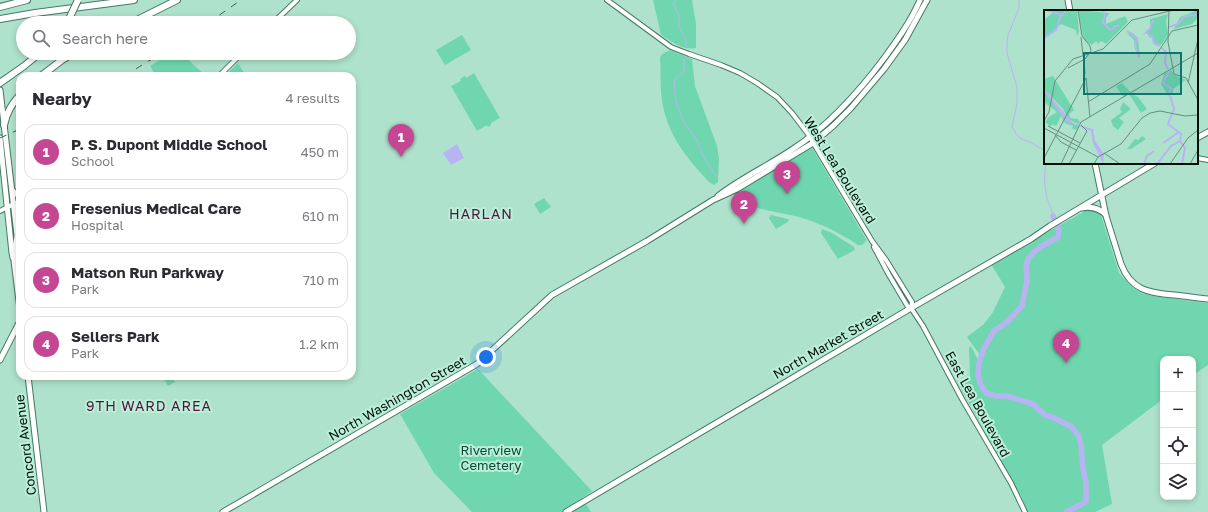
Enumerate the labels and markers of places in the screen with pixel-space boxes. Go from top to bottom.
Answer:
pin: 1 [388,124,414,157]
pin: 3 [774,161,800,194]
pin: 2 [731,191,757,224]
pin: 4 [1053,330,1079,363]

